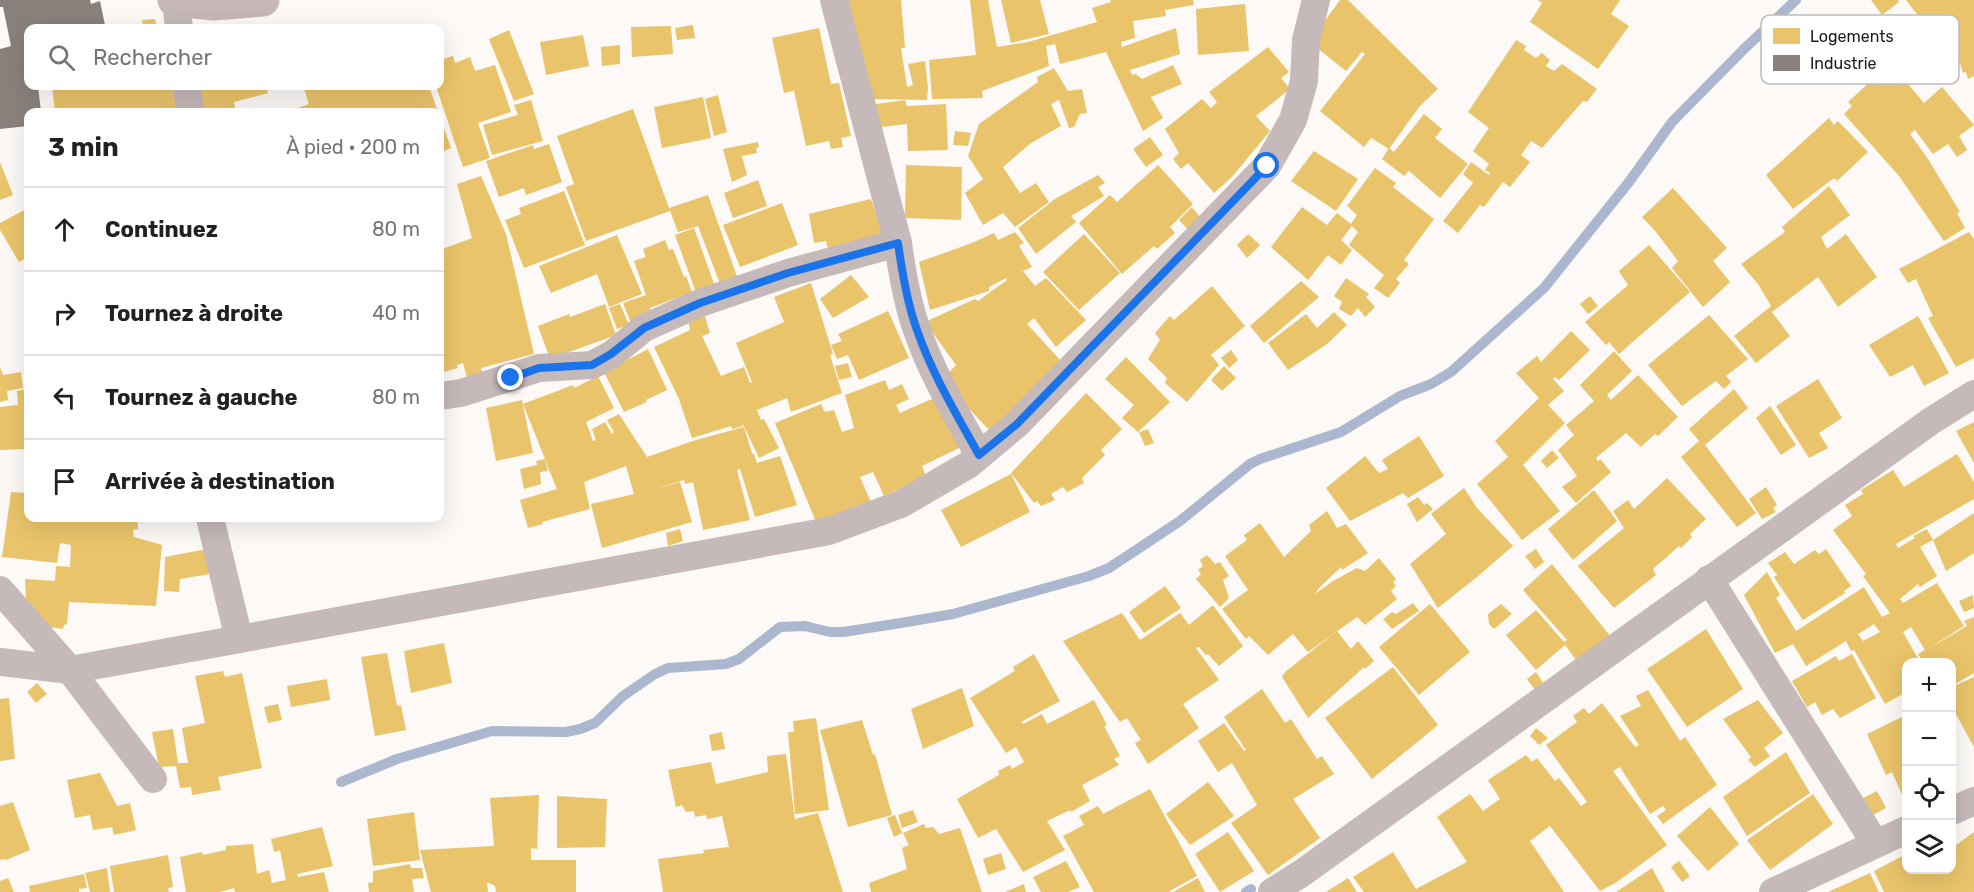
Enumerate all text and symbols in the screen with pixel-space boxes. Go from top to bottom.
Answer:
legend [1761,15,1959,84]
search box [24,24,444,90]
text: Logements [1810,27,1894,46]
icon: search [45,41,78,74]
text: Rechercher [93,44,212,71]
text: Industrie [1810,54,1877,73]
text: 3 min [48,132,119,163]
text: À pied · 200 m [286,135,420,159]
route start [1253,152,1279,178]
icon: ahead [48,213,81,246]
text: Continuez [105,216,218,243]
text: 80 m [372,217,420,241]
icon: right [48,297,81,330]
text: Tournez à droite [105,300,283,327]
text: 40 m [372,301,420,325]
route end [497,364,523,390]
icon: left [48,381,81,414]
text: Tournez à gauche [105,384,298,411]
text: 80 m [372,385,420,409]
icon: arrive [48,465,81,498]
text: Arrivée à destination [105,468,335,495]
map controls [1902,658,1956,874]
button: + [1902,658,1956,712]
button: − [1902,712,1956,766]
button: locate [1902,766,1956,820]
button: layers [1902,820,1956,874]

